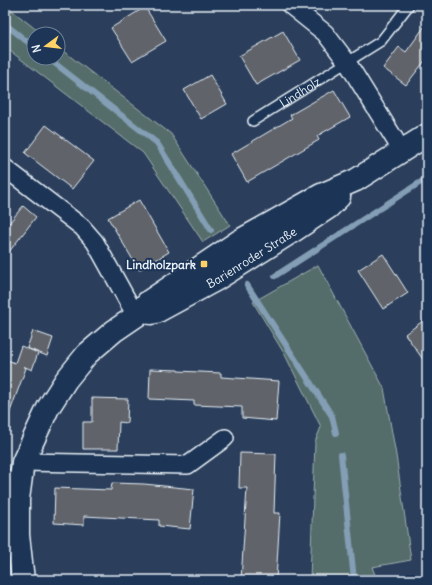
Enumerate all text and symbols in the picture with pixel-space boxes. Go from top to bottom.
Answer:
north arrow [26,26,66,66]
text: N [29,43,44,54]
street label: Lindholz [276,73,323,110]
street label: Barienroder Straße [203,223,299,291]
place label: Lindholzpark [126,257,196,273]
marker: Lindholzpark [199,259,209,269]

